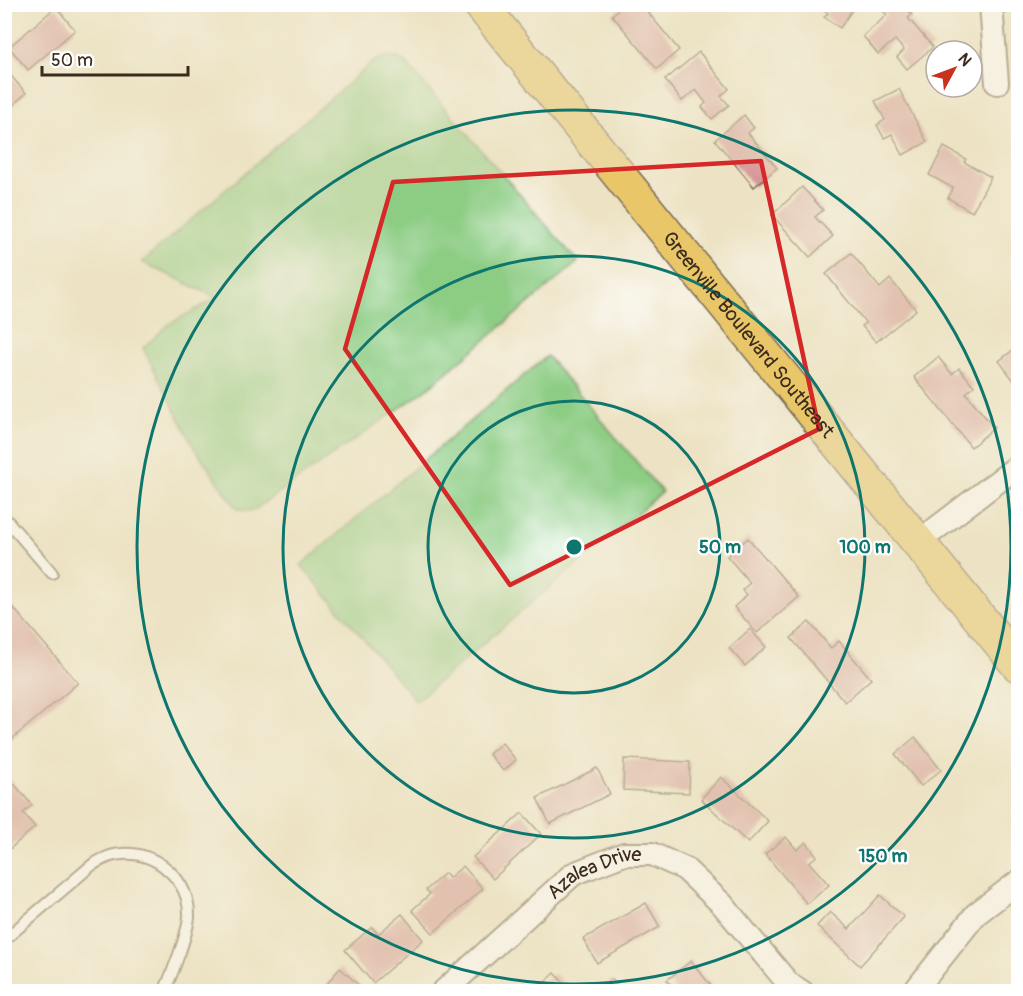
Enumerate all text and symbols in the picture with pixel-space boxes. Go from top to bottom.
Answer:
scale bar [42,39,188,77]
north arrow [924,39,984,99]
text: 50 m [51,49,93,72]
text: N [953,49,976,71]
street label: Greenville Boulevard Southeast [657,226,841,444]
text: 50 m [699,536,741,559]
text: 100 m [839,536,891,559]
centre of rings [564,537,584,557]
street label: Azalea Drive [542,842,642,905]
text: 150 m [859,845,908,868]

